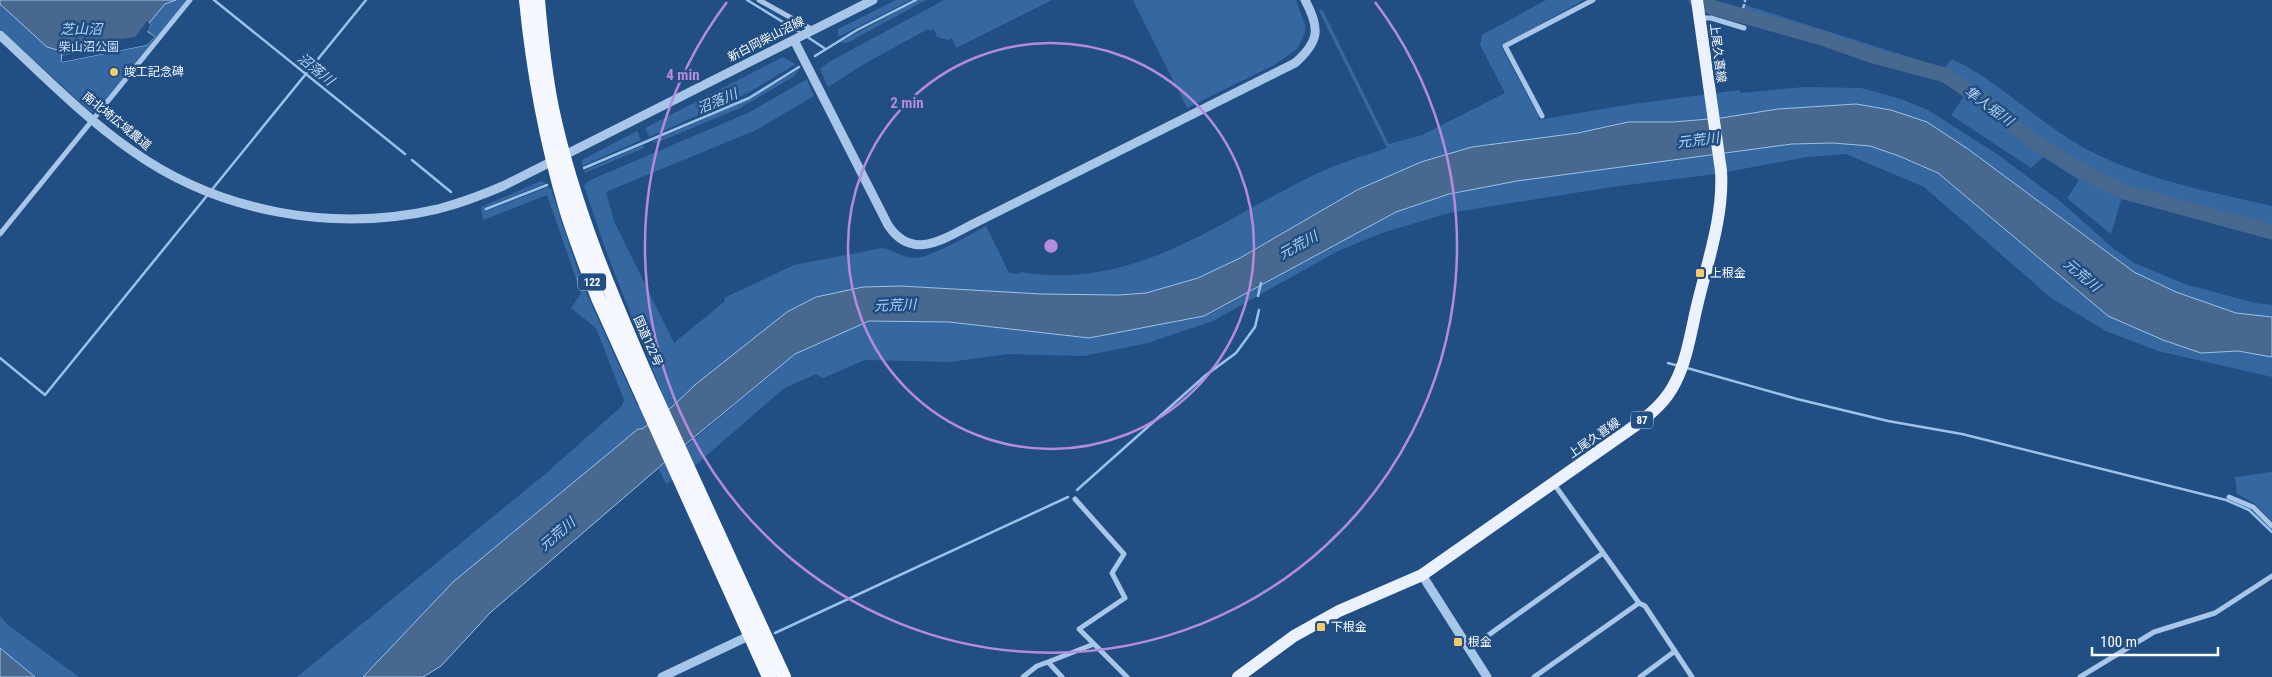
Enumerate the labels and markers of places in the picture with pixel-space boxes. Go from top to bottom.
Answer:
place label: 竣工記念碑 [124,65,184,79]
marker: 竣工記念碑 [108,66,120,78]
centre of rings [1042,237,1060,255]
place label: 上根金 [1710,266,1746,280]
marker: 上根金 [1694,267,1706,279]
place label: 下根金 [1331,620,1367,634]
marker: 下根金 [1315,621,1327,633]
place label: 根金 [1468,635,1492,649]
marker: 根金 [1452,636,1464,648]

